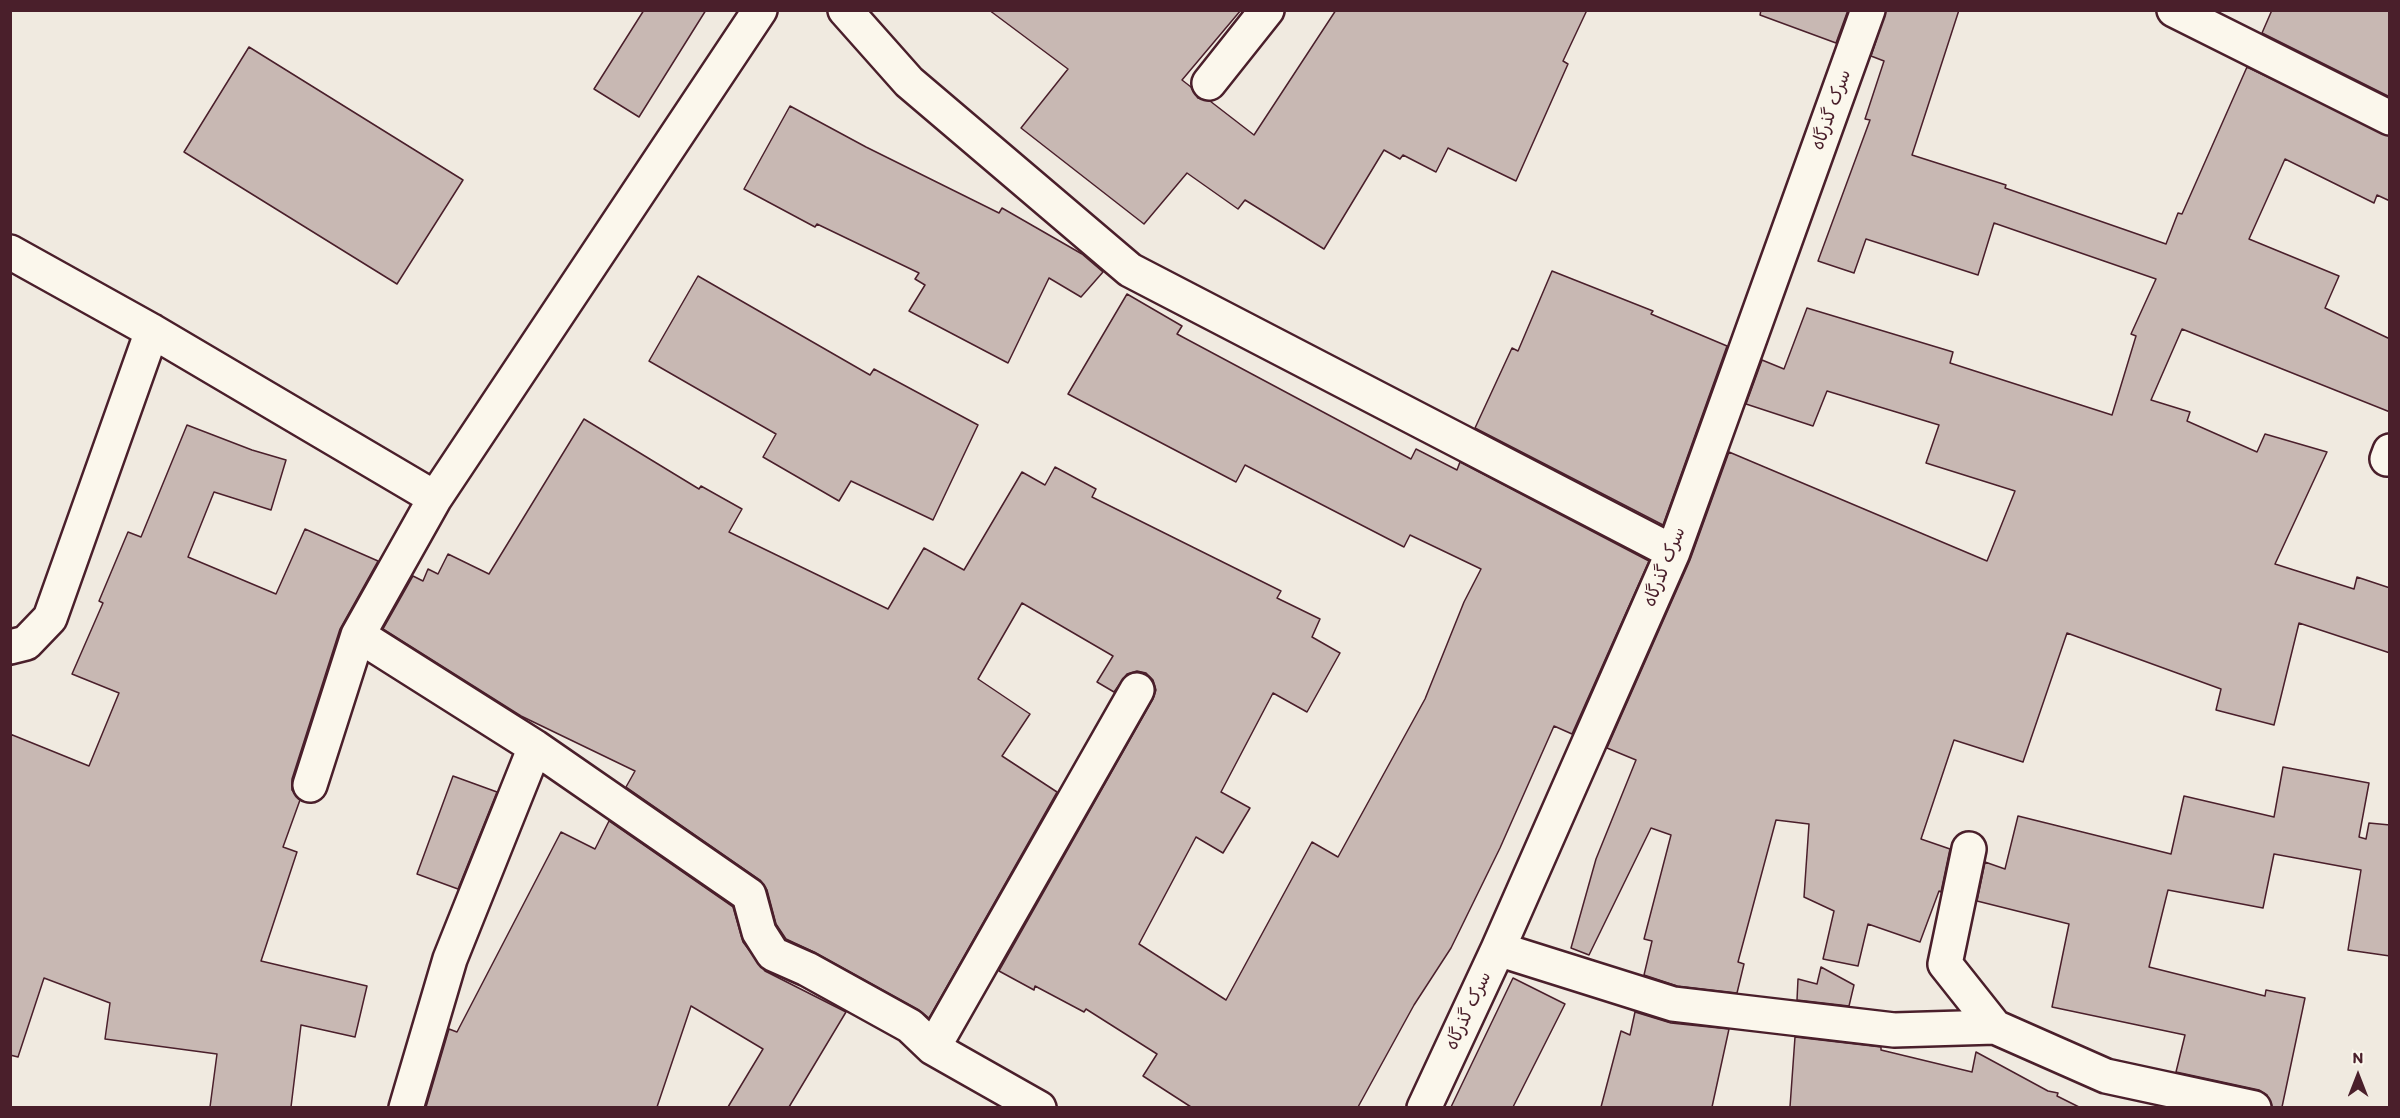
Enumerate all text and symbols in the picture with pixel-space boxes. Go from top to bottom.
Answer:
street label: سرک گذرگاه [1807,67,1857,153]
street label: سرک گذرگاه [1639,524,1691,610]
street label: سرک گذرگاه [1441,968,1497,1054]
north arrow [2328,1046,2388,1106]
text: N [2353,1048,2363,1067]

